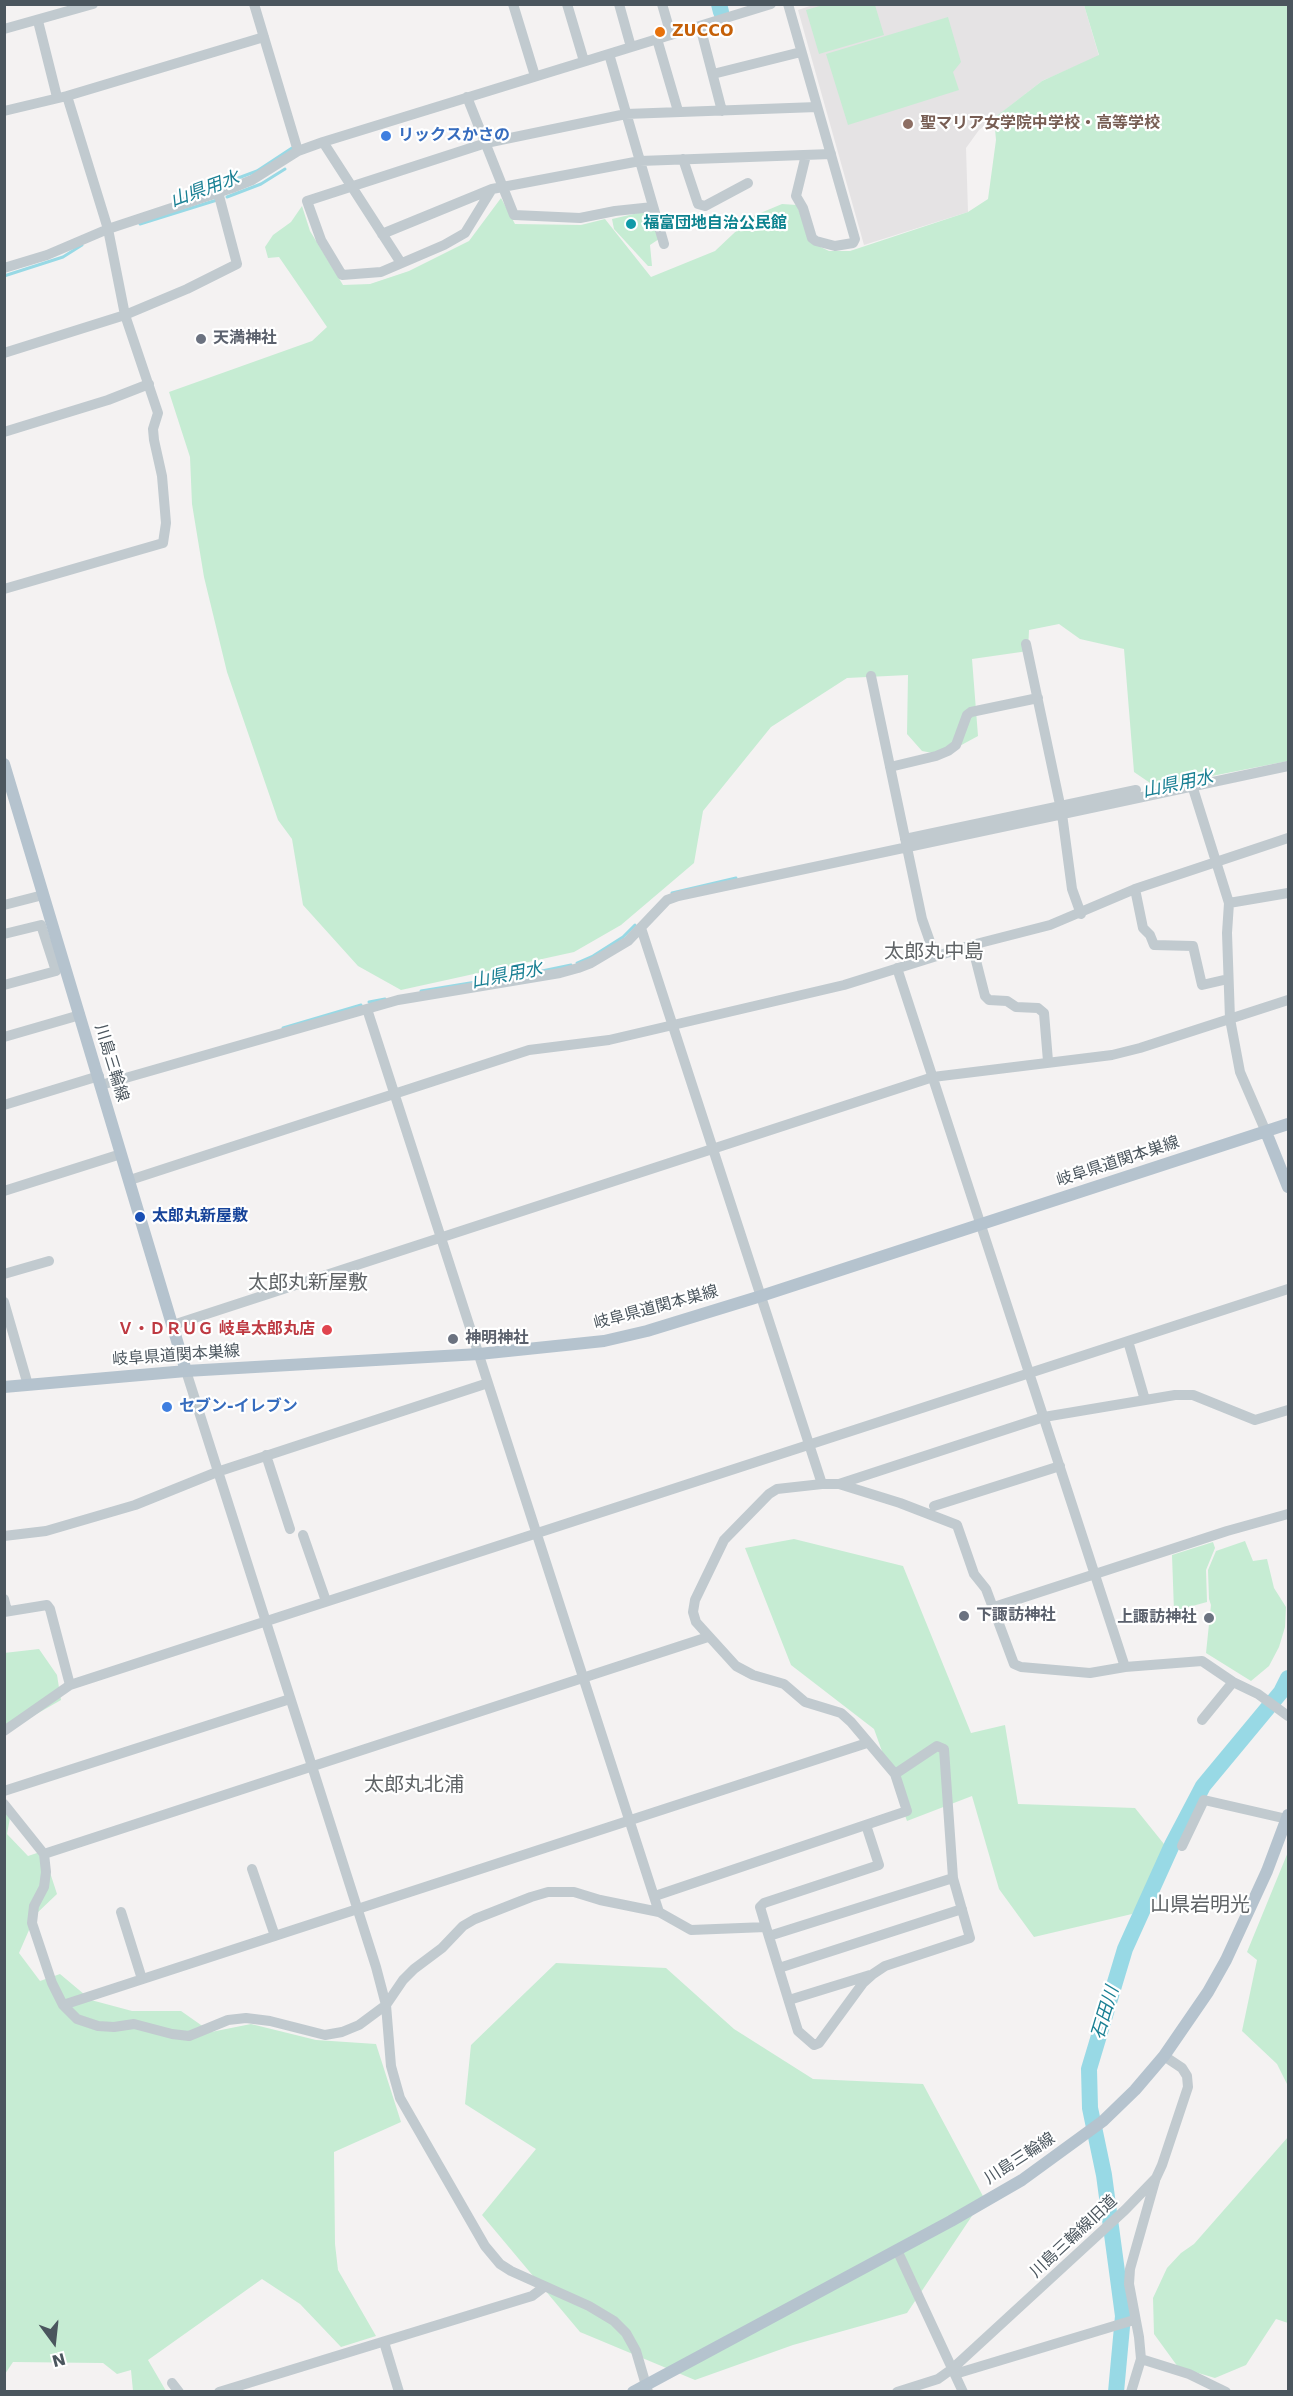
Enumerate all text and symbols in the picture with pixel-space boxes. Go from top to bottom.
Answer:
place label: ZUCCO [672,22,734,42]
marker: ZUCCO [653,25,667,39]
place label: 聖マリア女学院中学校・高等学校 [920,114,1160,134]
marker: 聖マリア女学院中学校・高等学校 [901,117,915,131]
place label: リックスかさの [398,126,510,146]
marker: リックスかさの [379,129,393,143]
water label: 山県用水 [167,168,243,212]
place label: 福富団地自治公民館 [643,214,787,234]
marker: 福富団地自治公民館 [624,217,638,231]
place label: 天満神社 [213,329,277,349]
marker: 天満神社 [194,332,208,346]
water label: 山県用水 [1141,767,1215,803]
district label: 太郎丸中島 [884,941,984,965]
water label: 山県用水 [470,959,544,993]
street label: 川島三輪線 [90,1022,132,1104]
street label: 岐阜県道関本巣線 [1054,1133,1182,1191]
place label: 太郎丸新屋敷 [152,1207,248,1227]
marker: 太郎丸新屋敷 [133,1210,147,1224]
district label: 太郎丸新屋敷 [248,1272,368,1296]
street label: 岐阜県道関本巣線 [592,1282,720,1334]
place label: Ｖ・ＤＲＵＧ 岐阜太郎丸店 [117,1320,315,1340]
marker: Ｖ・ＤＲＵＧ 岐阜太郎丸店 [320,1323,334,1337]
place label: 神明神社 [465,1329,529,1349]
marker: 神明神社 [446,1332,460,1346]
street label: 岐阜県道関本巣線 [111,1342,241,1370]
place label: セブン-イレブン [179,1397,298,1417]
marker: セブン-イレブン [160,1400,174,1414]
place label: 下諏訪神社 [976,1606,1056,1626]
place label: 上諏訪神社 [1117,1608,1197,1628]
marker: 下諏訪神社 [957,1609,971,1623]
marker: 上諏訪神社 [1202,1611,1216,1625]
district label: 太郎丸北浦 [364,1774,464,1798]
district label: 山県岩明光 [1150,1894,1250,1918]
water label: 石田川 [1088,1984,1124,2042]
street label: 川島三輪線 [981,2129,1059,2189]
street label: 川島三輪線旧道 [1026,2192,1122,2282]
north arrow [24,2312,84,2372]
text: N [50,2349,68,2371]

